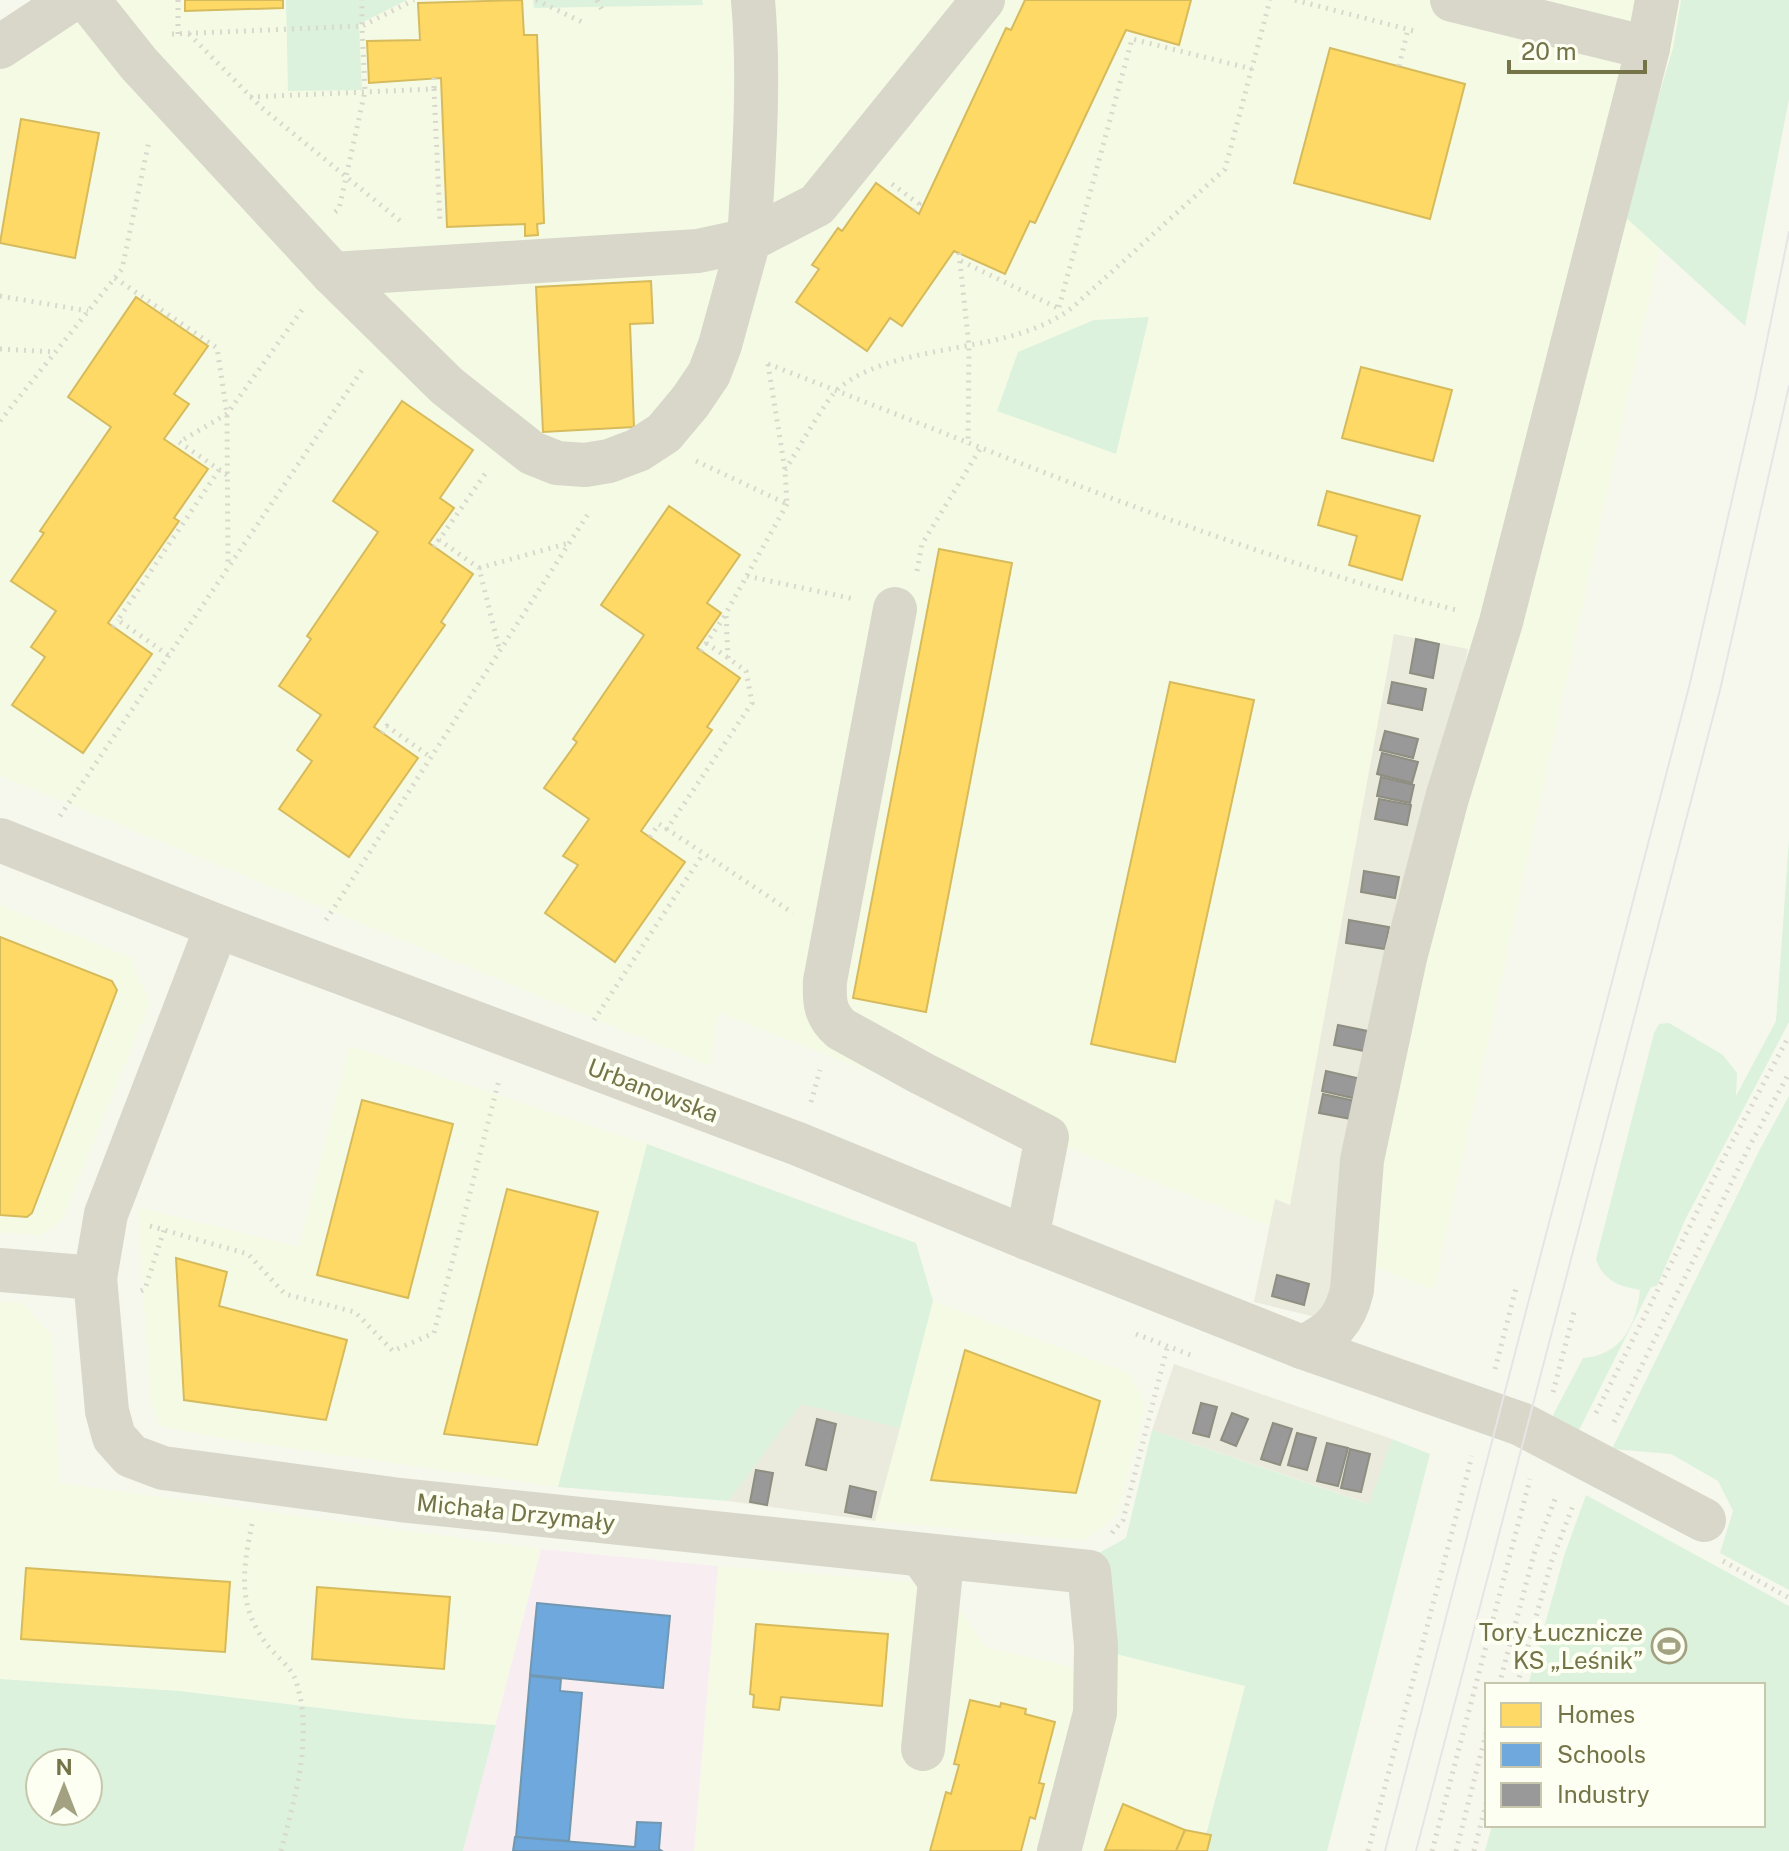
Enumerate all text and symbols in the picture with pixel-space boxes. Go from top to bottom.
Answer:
scale bar [1509,24,1645,74]
text: 20 m [1521,37,1577,65]
street label: Urbanowska [584,1052,722,1128]
street label: Michała Drzymały [415,1488,617,1536]
place label: Tory Łucznicze KS „Leśnik” [1479,1618,1643,1674]
sports icon: Tory Łucznicze KS „Leśnik” [1650,1627,1688,1665]
legend [1485,1683,1765,1827]
text: Homes [1557,1700,1635,1728]
text: Schools [1557,1740,1646,1768]
north arrow [24,1747,104,1827]
text: N [55,1754,73,1780]
text: Industry [1557,1780,1650,1808]

